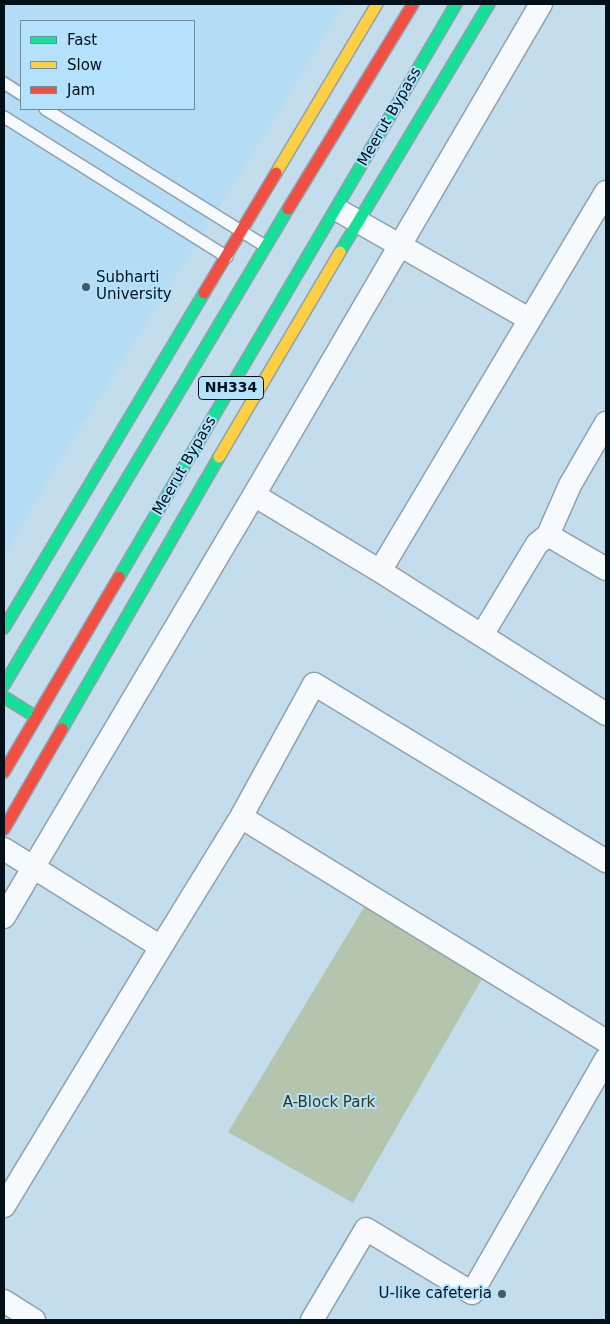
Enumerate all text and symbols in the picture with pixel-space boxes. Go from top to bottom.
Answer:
legend [20,20,195,110]
text: Fast [67,31,97,49]
text: Slow [67,56,102,74]
street label: Meerut Bypass [354,64,426,170]
text: Jam [67,81,95,99]
place label: Subharti University [96,269,172,304]
marker: Subharti University [80,281,92,293]
road number: NH334 [198,376,264,399]
street label: Meerut Bypass [149,413,221,519]
park label: A-Block Park [283,1094,375,1112]
place label: U-like cafeteria [379,1285,492,1303]
marker: U-like cafeteria [496,1288,508,1300]

